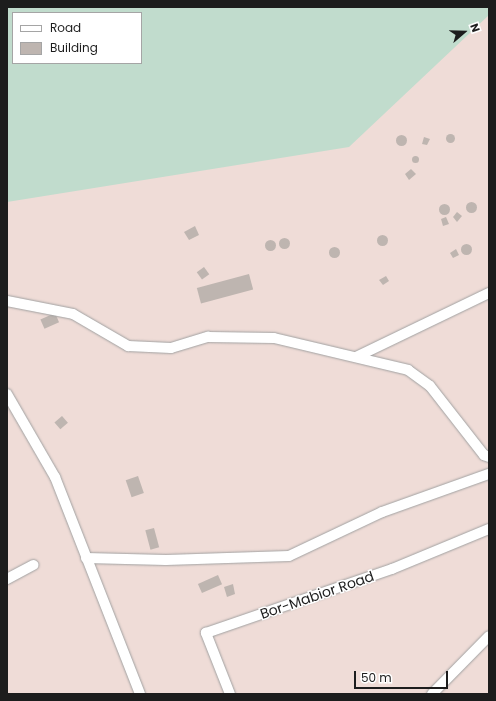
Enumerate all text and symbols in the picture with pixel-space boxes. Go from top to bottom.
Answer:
legend [12,12,142,64]
north arrow [444,12,484,52]
text: Road [50,19,81,36]
text: N [466,21,484,35]
text: Building [50,39,98,56]
street label: Bor-Mabior Road [258,568,376,622]
scale bar [356,663,450,689]
text: 50 m [361,669,392,686]

